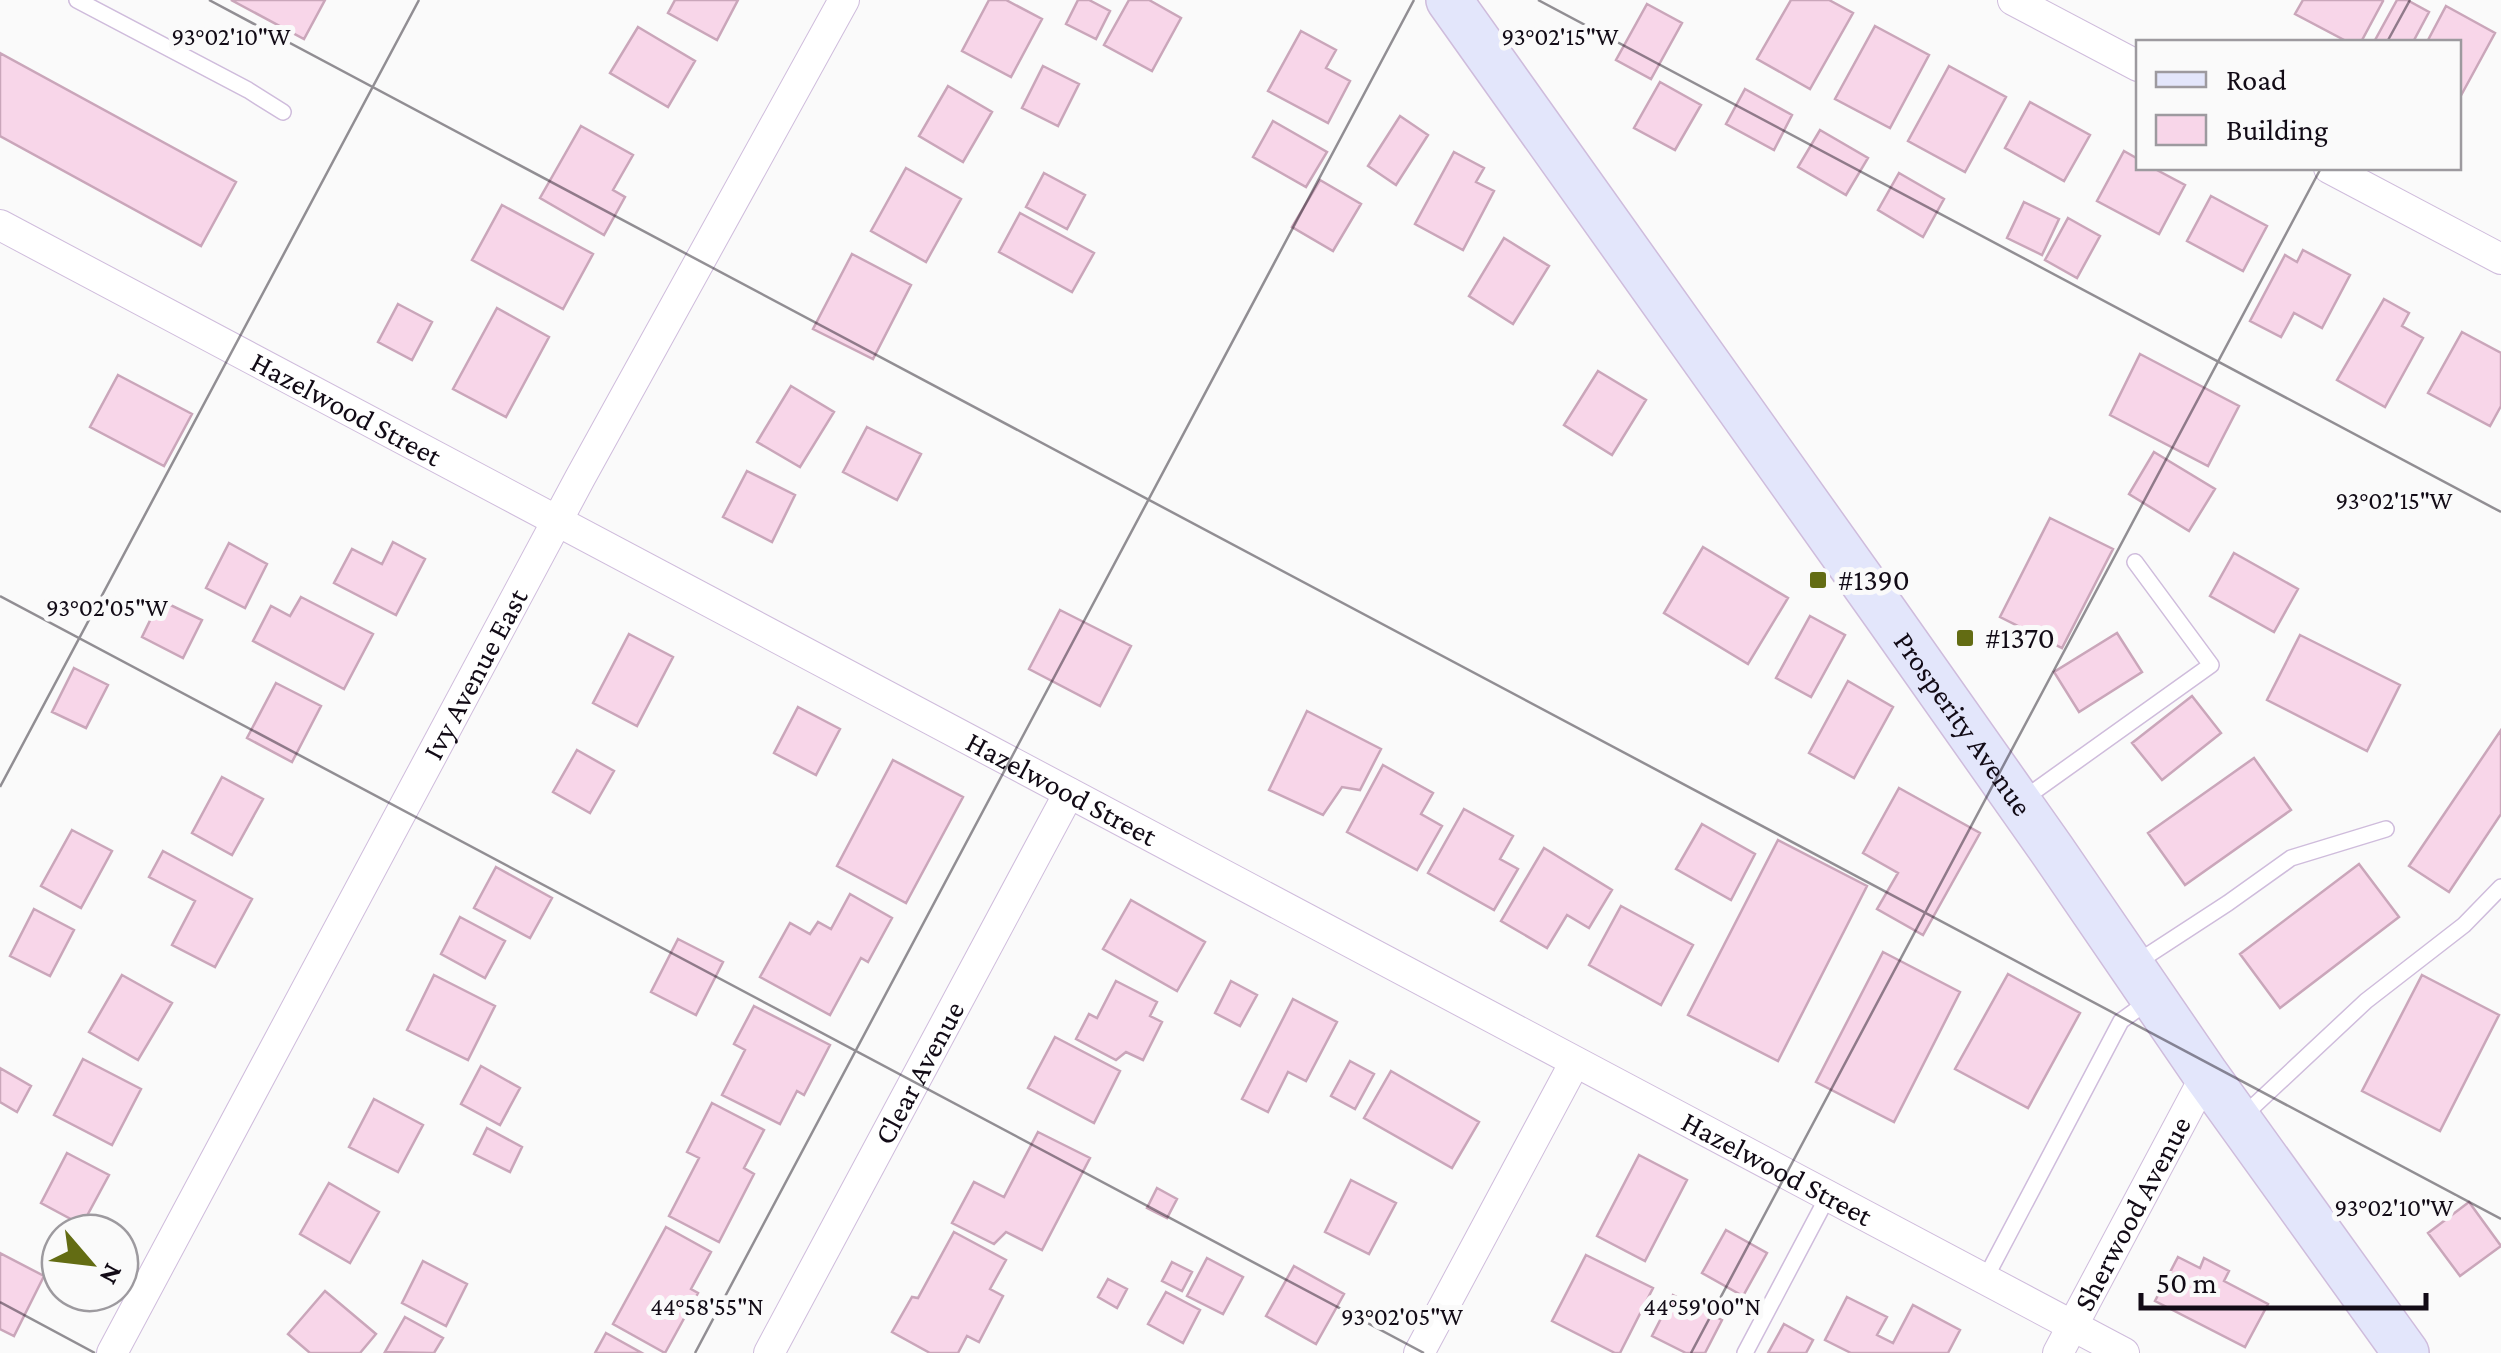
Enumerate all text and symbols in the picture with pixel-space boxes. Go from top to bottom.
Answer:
text: 93°02'10"W [171,23,291,50]
text: 93°02'15"W [1502,23,1619,50]
legend [2136,40,2461,170]
text: Road [2226,63,2287,96]
text: Building [2226,113,2328,147]
street label: Hazelwood Street [246,344,448,473]
text: 93°02'15"W [2336,487,2453,514]
place label: #1390 [1838,563,1910,596]
marker: #1390 [1807,569,1829,591]
street label: Ivy Avenue East [416,582,534,765]
text: 93°02'05"W [46,594,168,621]
place label: #1370 [1985,621,2055,654]
street label: Prosperity Avenue [1888,626,2040,822]
marker: #1370 [1954,627,1976,649]
street label: Hazelwood Street [961,724,1164,853]
street label: Clear Avenue [867,995,970,1150]
street label: Hazelwood Street [1676,1104,1879,1233]
street label: Sherwood Avenue [2067,1110,2197,1316]
text: 93°02'10"W [2334,1194,2454,1221]
north arrow [40,1213,140,1313]
scale bar [2141,1248,2426,1310]
text: N [93,1259,130,1290]
text: 50 m [2156,1266,2217,1299]
text: 44°58'55"N [650,1293,764,1320]
text: 44°59'00"N [1643,1293,1761,1320]
text: 93°02'05"W [1341,1303,1463,1330]

